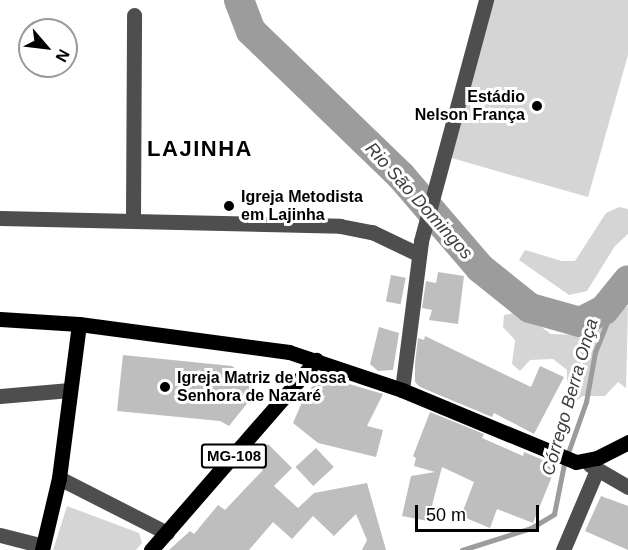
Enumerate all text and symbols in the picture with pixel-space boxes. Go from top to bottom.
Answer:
north arrow [18,18,78,78]
text: N [52,47,73,65]
place label: Estádio Nelson França [415,87,525,125]
marker: Estádio Nelson França [530,99,544,113]
district label: LAJINHA [147,136,253,162]
water label: Rio São Domingos [361,138,477,264]
place label: Igreja Metodista em Lajinha [241,187,363,225]
marker: Igreja Metodista em Lajinha [222,199,236,213]
water label: Córrego Berra Onça [537,316,603,478]
place label: Igreja Matriz de Nossa Senhora de Nazaré [177,368,346,406]
marker: Igreja Matriz de Nossa Senhora de Nazaré [158,380,172,394]
road number: MG-108 [200,444,268,468]
scale bar [418,493,542,531]
text: 50 m [426,505,466,525]

